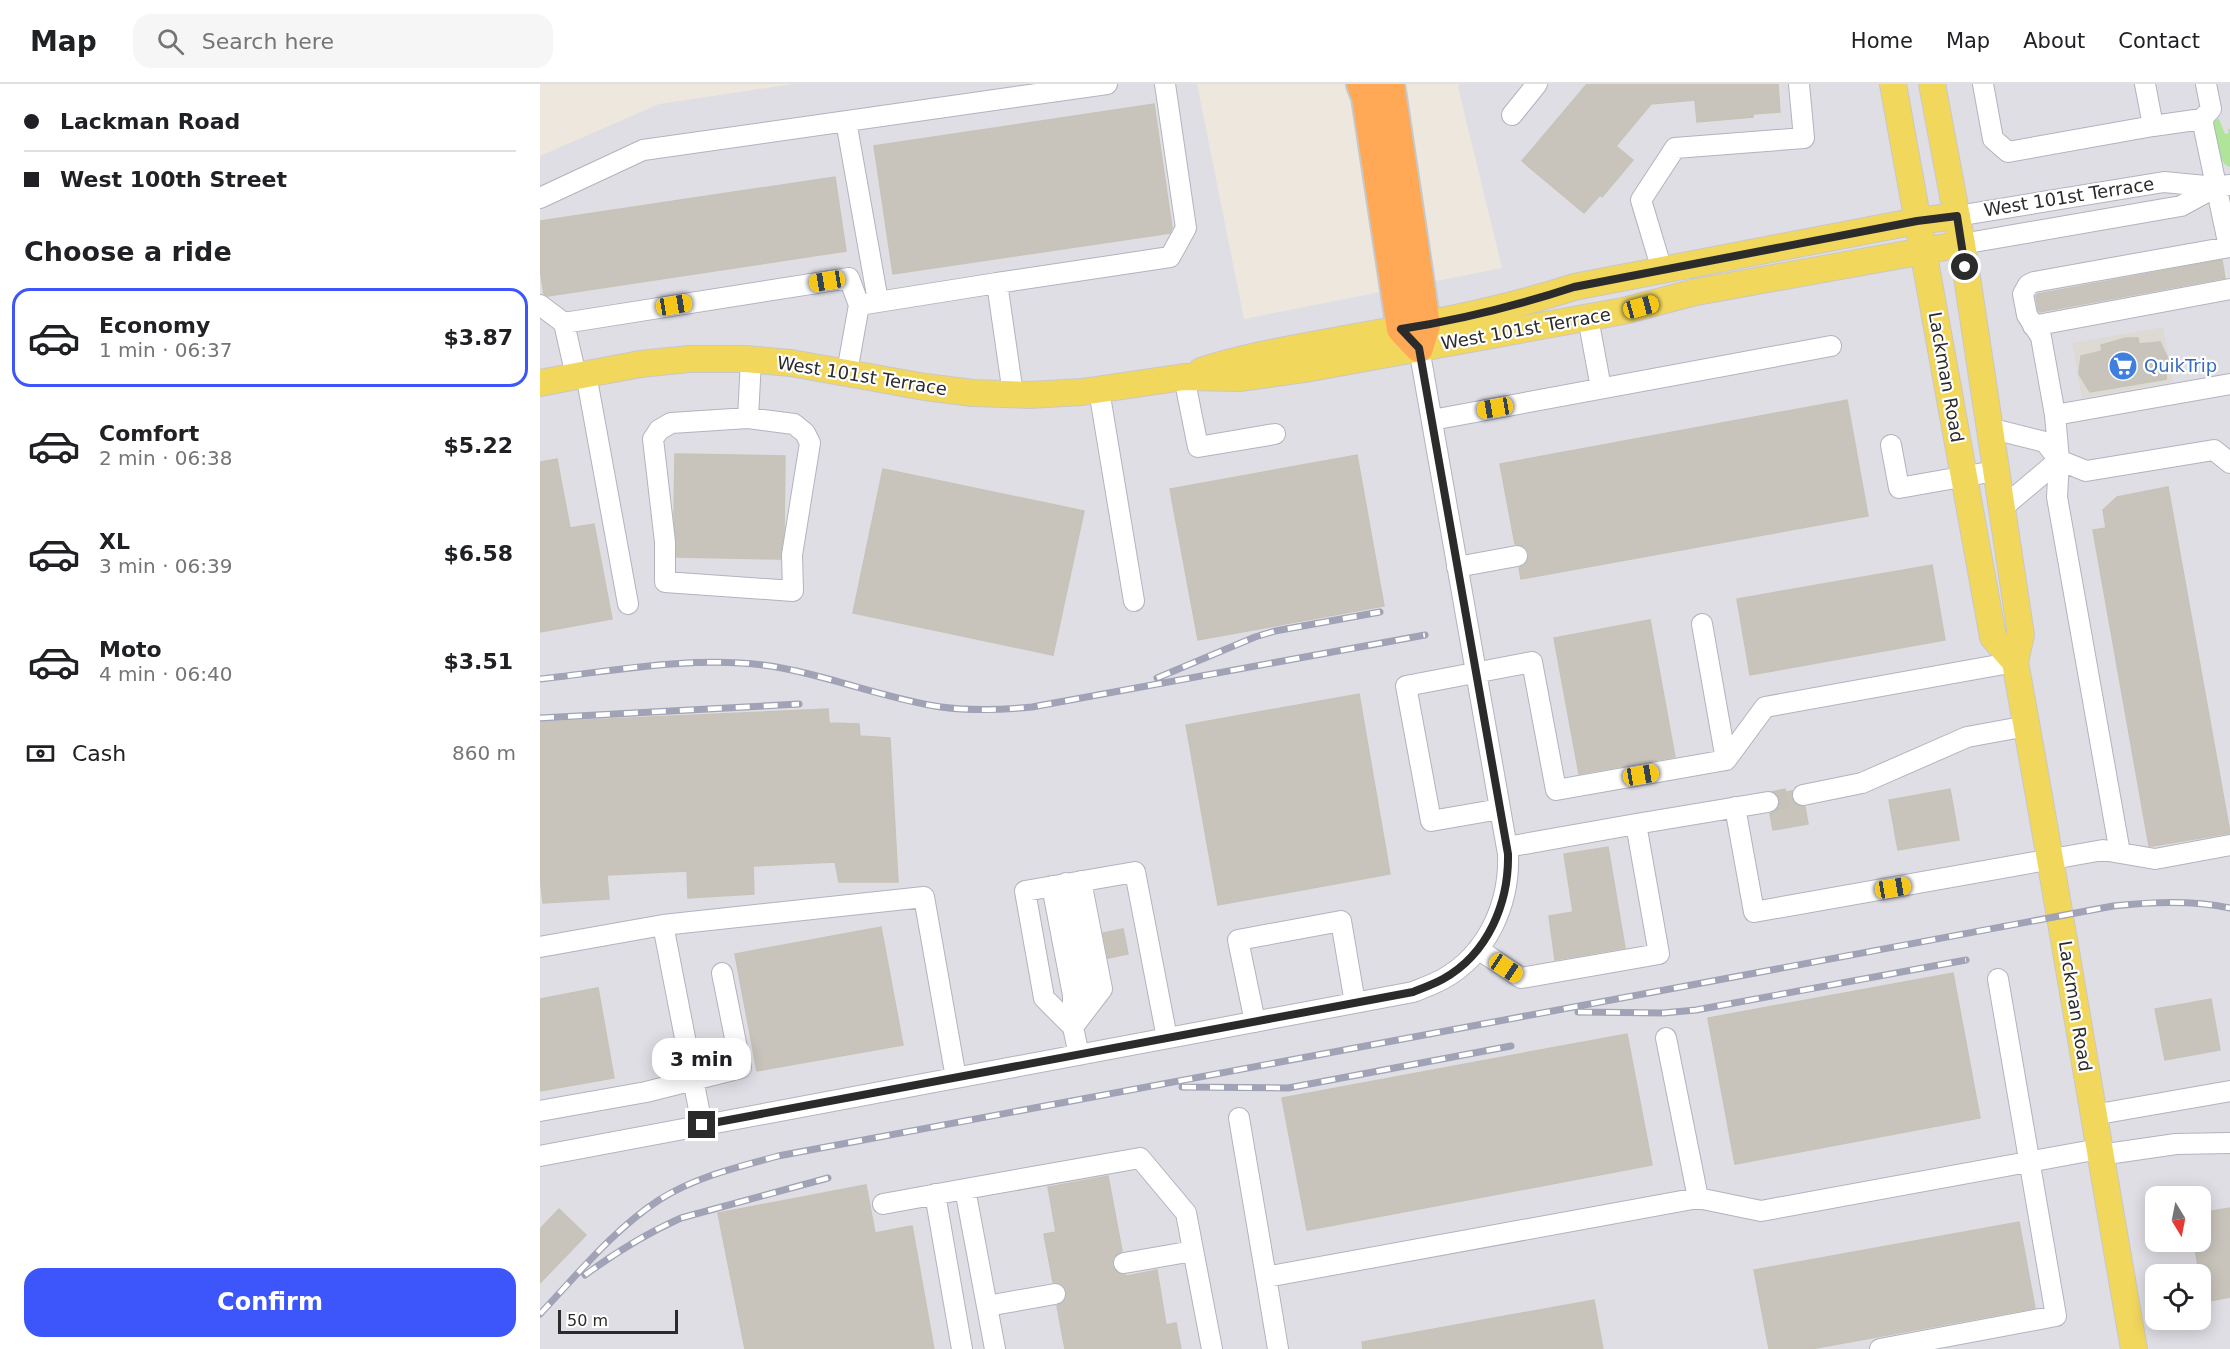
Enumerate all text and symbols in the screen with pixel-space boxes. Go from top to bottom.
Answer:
search box [133,14,553,68]
text: Map [30,25,97,58]
icon: search [154,25,187,58]
text: Search here [202,29,334,54]
text: Home [1851,29,1913,53]
text: Map [1946,29,1990,53]
text: About [2023,29,2085,53]
text: Contact [2118,29,2200,53]
text: Lackman Road [60,109,240,134]
text: West 100th Street [60,167,287,192]
street label: West 101st Terrace [1982,173,2155,220]
text: Choose a ride [24,236,232,267]
route start [1951,253,1978,280]
car [808,269,846,293]
car [655,293,693,317]
car [1621,294,1661,320]
street label: West 101st Terrace [1439,303,1612,354]
street label: Lackman Road [1925,310,1968,444]
icon: car [27,311,81,365]
text: Economy [99,313,210,338]
text: $3.87 [443,325,513,350]
text: 1 min · 06:37 [99,338,233,362]
supermarket icon: QuikTrip [2107,350,2139,382]
street label: West 101st Terrace [776,352,949,399]
place label: QuikTrip [2144,355,2217,376]
car [1476,396,1514,420]
icon: car [27,419,81,473]
text: Comfort [99,421,199,446]
text: $5.22 [443,433,513,458]
text: 2 min · 06:38 [99,446,233,470]
icon: car [27,527,81,581]
text: XL [99,529,130,554]
text: $6.58 [443,541,513,566]
text: 3 min · 06:39 [99,554,233,578]
icon: car [27,635,81,689]
text: Moto [99,637,162,662]
text: $3.51 [443,649,513,674]
text: 4 min · 06:40 [99,662,233,686]
icon: cash [24,737,57,770]
text: Cash [72,741,126,766]
text: 860 m [452,741,516,765]
car [1622,763,1660,787]
car [1874,876,1912,900]
street label: Lackman Road [2055,939,2096,1073]
car [1486,950,1526,986]
callout: 3 min [652,1038,752,1080]
text: 3 min [670,1047,733,1071]
route end [688,1111,715,1138]
north arrow [2145,1186,2211,1252]
map controls [2145,1186,2211,1330]
button: locate [2145,1264,2211,1330]
button: Confirm [24,1268,516,1337]
scale bar [558,1307,678,1334]
text: 50 m [567,1311,608,1330]

